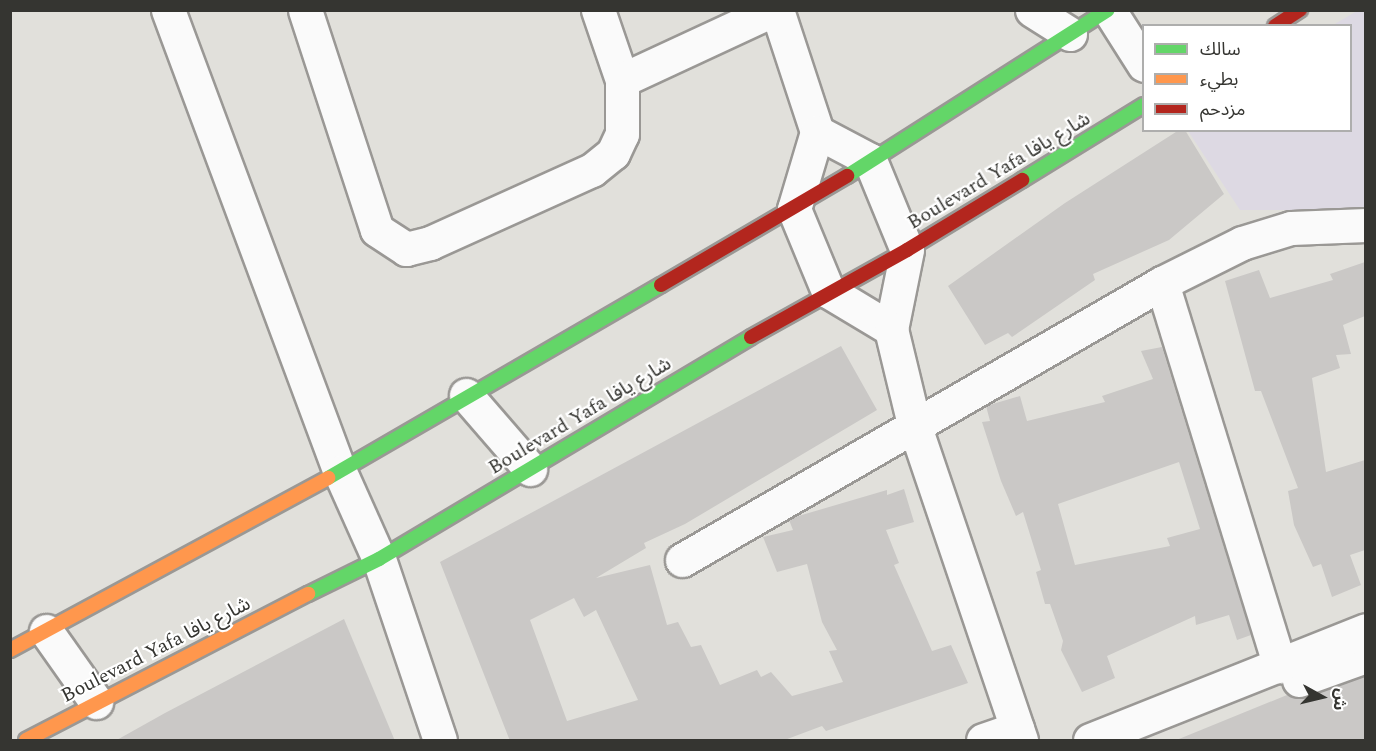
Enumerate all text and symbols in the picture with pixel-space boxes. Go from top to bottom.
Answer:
legend [1142,24,1352,132]
text: سالك [1200,36,1241,63]
text: بطيء [1200,66,1238,93]
text: مزدحم [1200,96,1245,123]
street label: Boulevard Yafa شارع يافا [903,107,1095,235]
street label: Boulevard Yafa شارع يافا [484,352,676,480]
street label: Boulevard Yafa شارع يافا [57,592,255,708]
north arrow [1292,667,1352,727]
text: ش [1326,687,1353,712]

